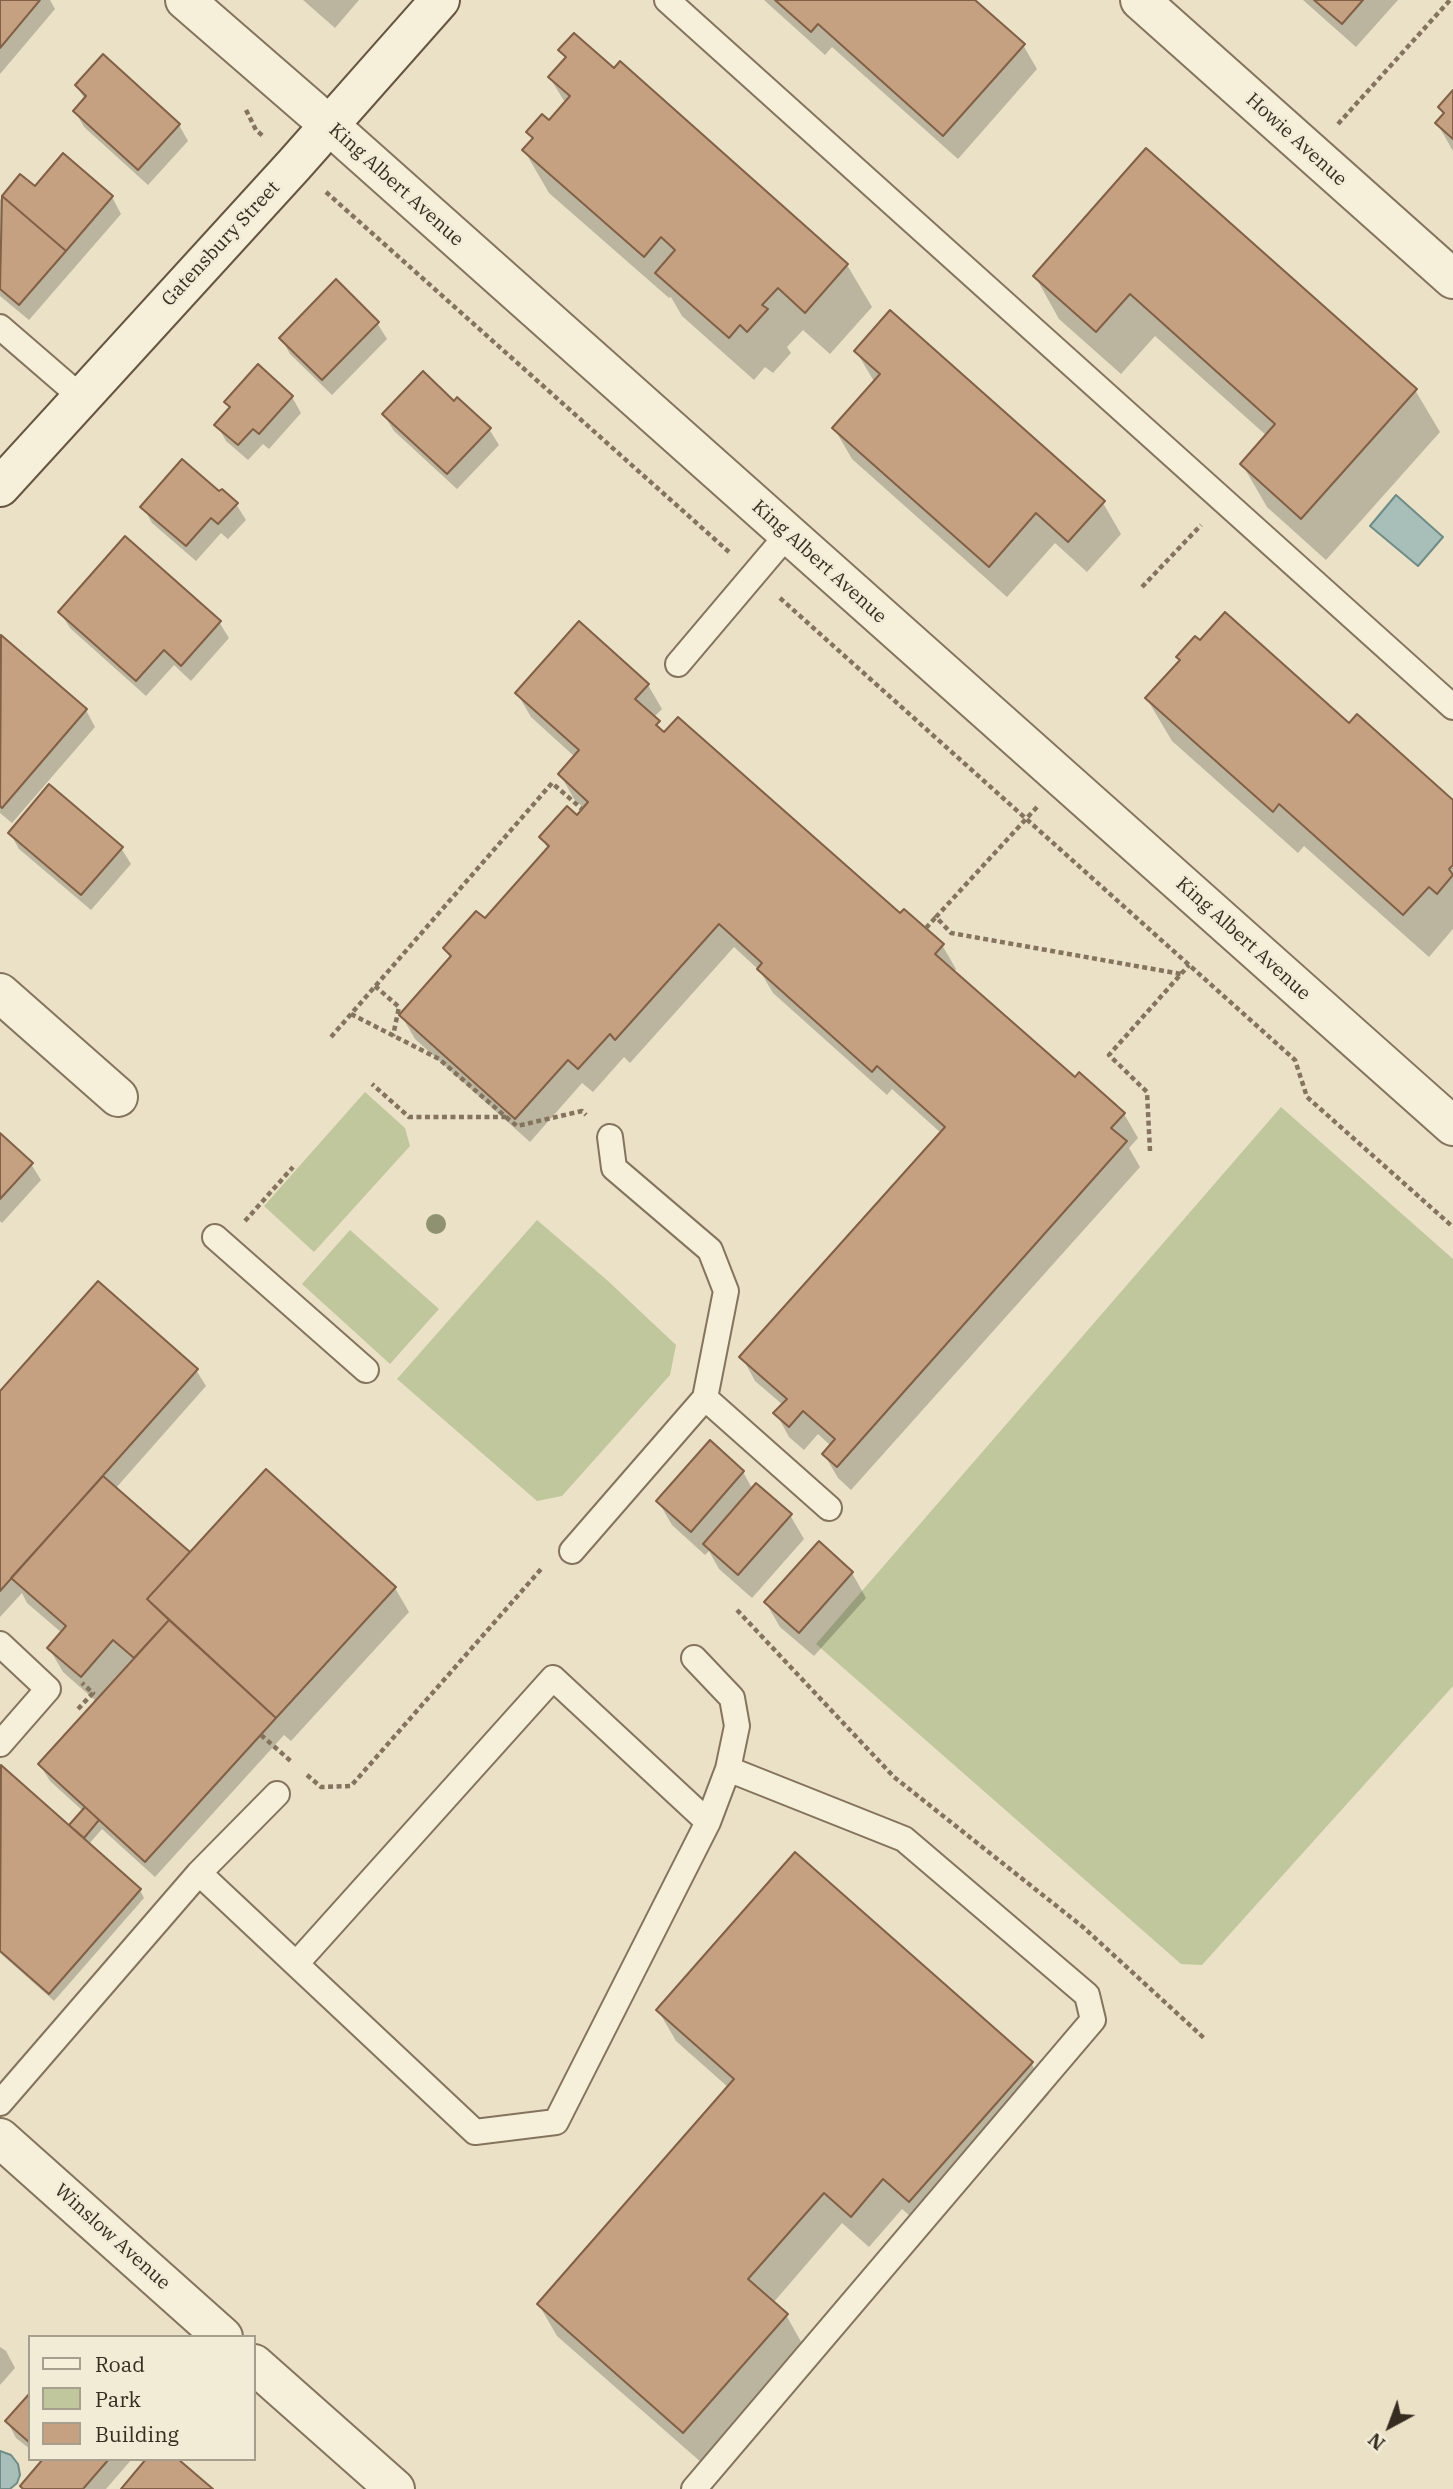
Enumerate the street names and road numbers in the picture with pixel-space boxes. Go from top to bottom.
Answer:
street label: Howie Avenue [1241,89,1351,191]
street label: King Albert Avenue [324,119,468,251]
street label: Gatensbury Street [157,177,285,311]
street label: King Albert Avenue [747,496,891,628]
street label: King Albert Avenue [1171,873,1315,1005]
street label: Winslow Avenue [49,2179,175,2295]

